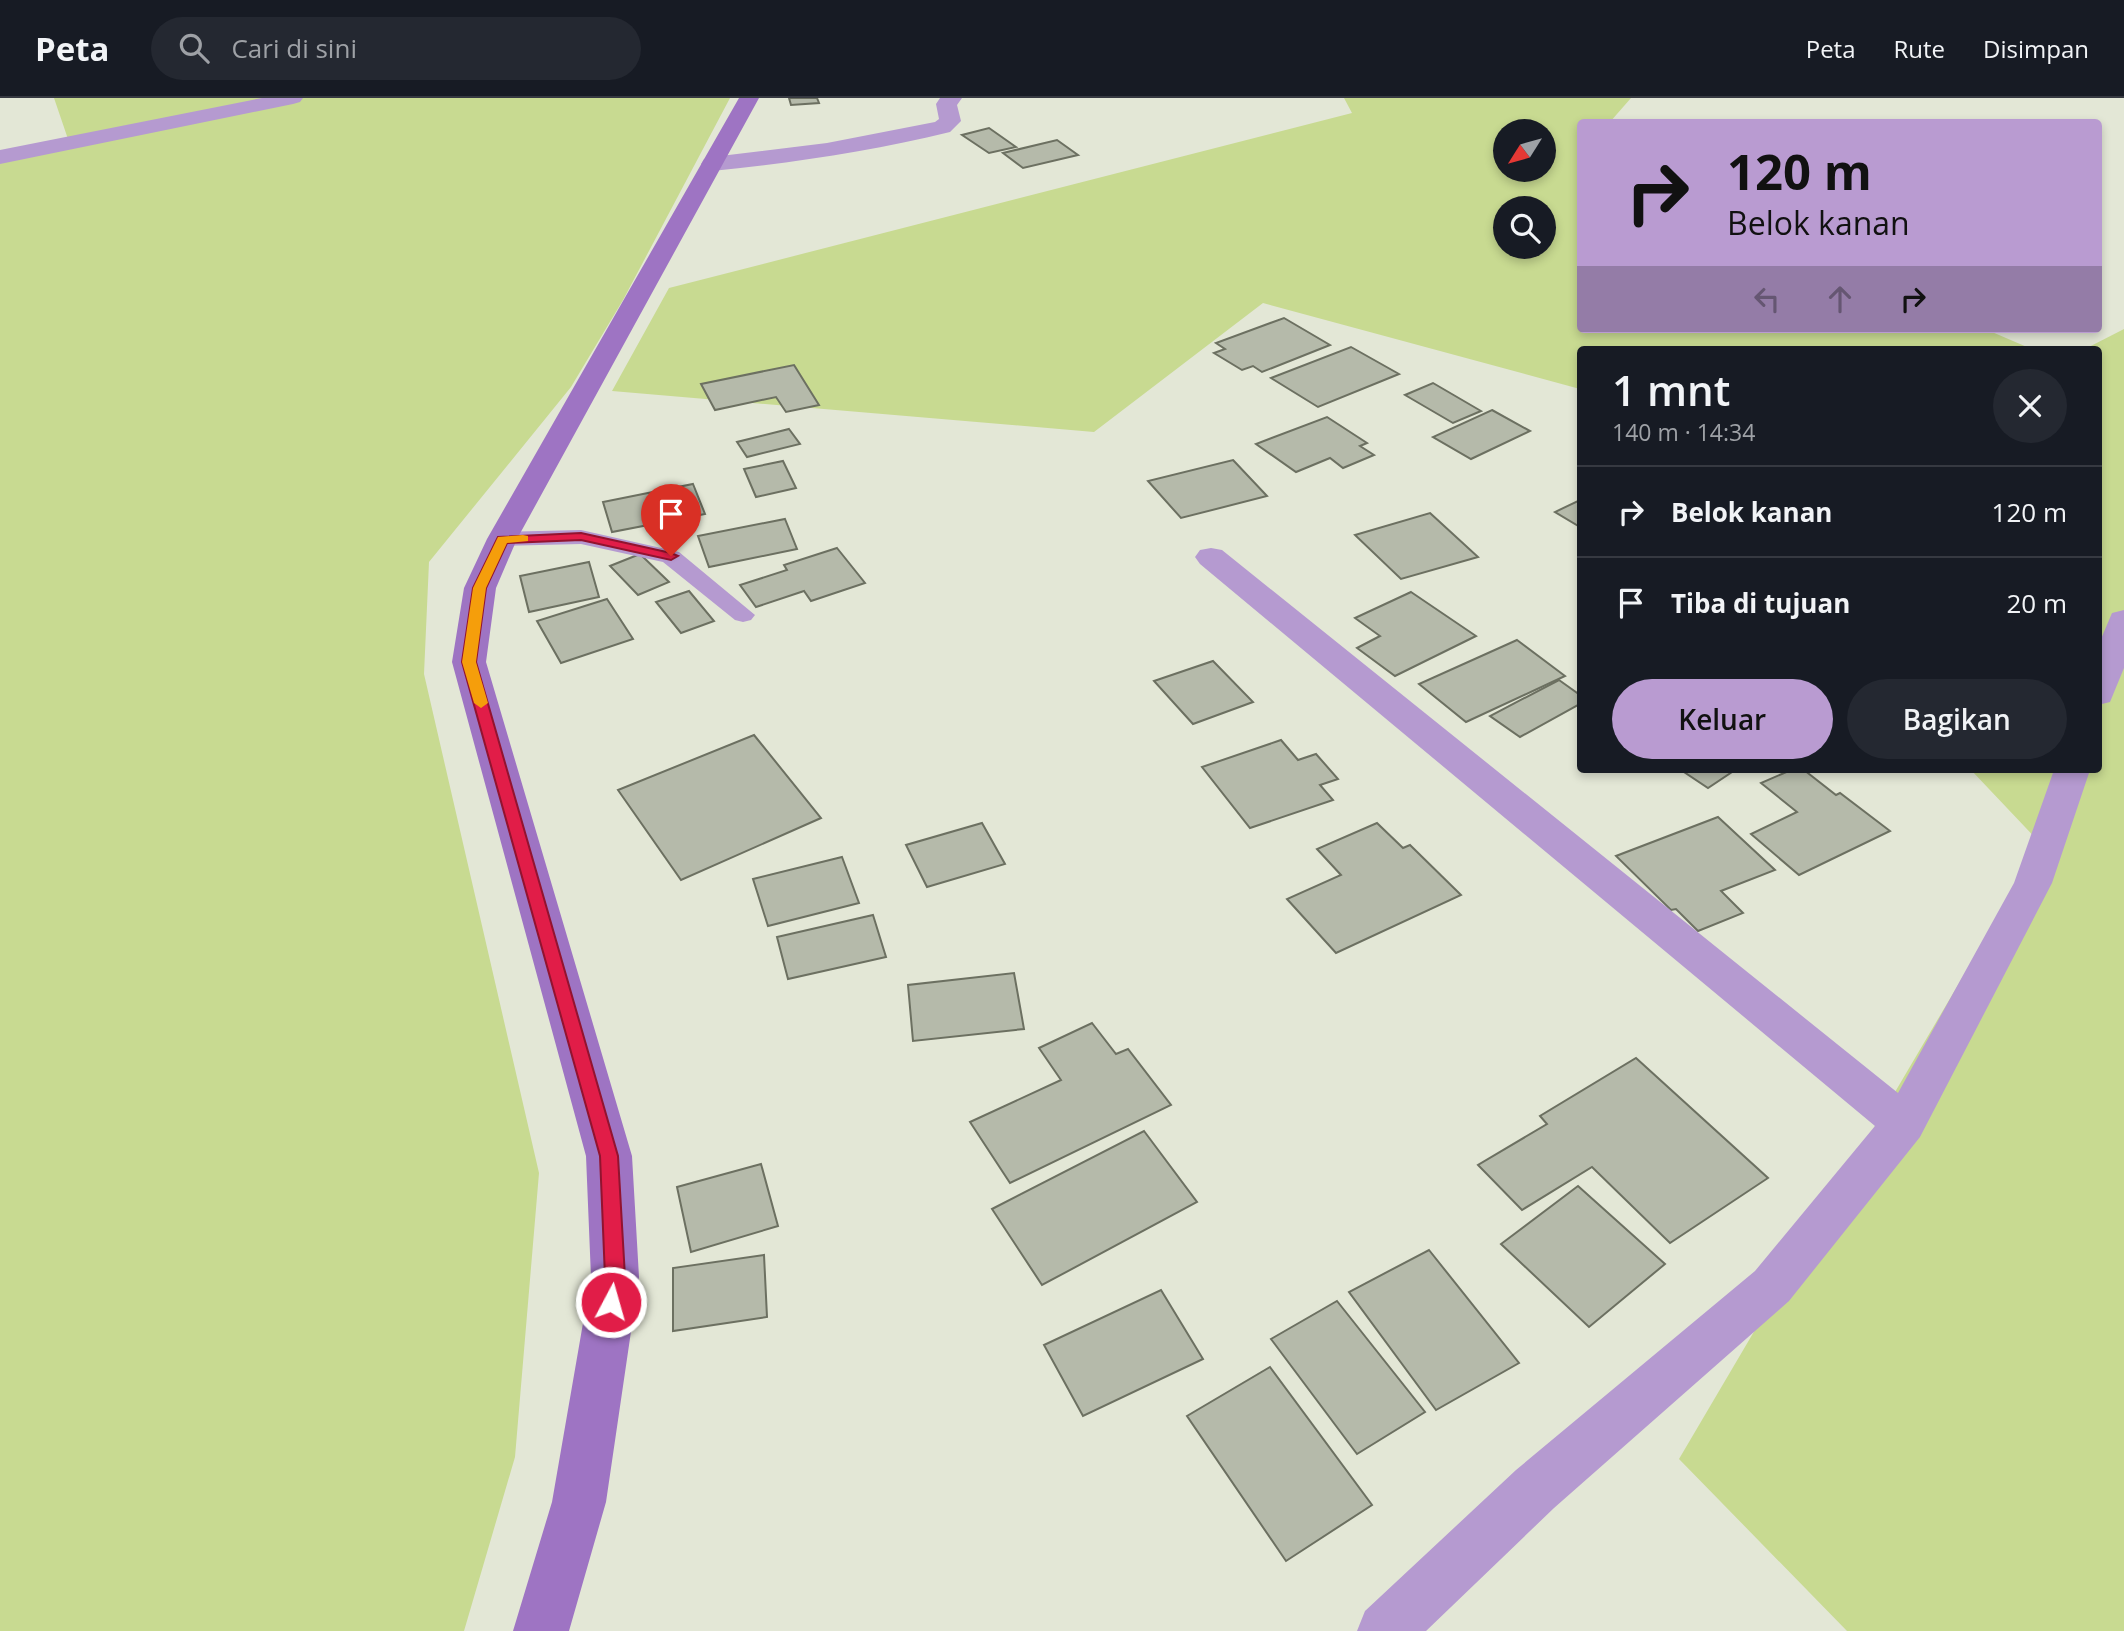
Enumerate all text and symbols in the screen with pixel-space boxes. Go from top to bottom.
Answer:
search box [151,17,641,80]
text: Peta [35,26,109,71]
icon: search [175,29,213,67]
text: Cari di sini [231,30,357,66]
text: Peta [1806,32,1856,65]
text: Rute [1894,32,1945,65]
text: Disimpan [1983,32,2089,65]
north arrow [1493,119,1556,182]
map controls [1493,119,1556,259]
text: 120 m [1727,138,1872,204]
icon: right [1612,147,1703,238]
button: search [1493,196,1556,259]
text: Belok kanan [1727,201,1910,244]
icon: left [1748,280,1786,318]
icon: ahead [1821,280,1859,318]
icon: right [1894,280,1932,318]
text: 1 mnt [1612,361,1730,418]
button: close [1993,369,2067,443]
text: 140 m · 14:34 [1612,416,1755,448]
pin [641,484,701,556]
icon: right [1612,493,1650,531]
text: Belok kanan [1671,494,1832,530]
text: 120 m [1992,494,2067,530]
icon: arrive [652,495,690,533]
icon: arrive [1612,584,1650,622]
text: Tiba di tujuan [1671,585,1850,621]
text: 20 m [2006,585,2067,621]
button: Keluar [1612,679,1833,759]
button: Bagikan [1847,679,2067,759]
position arrow [574,1265,648,1339]

